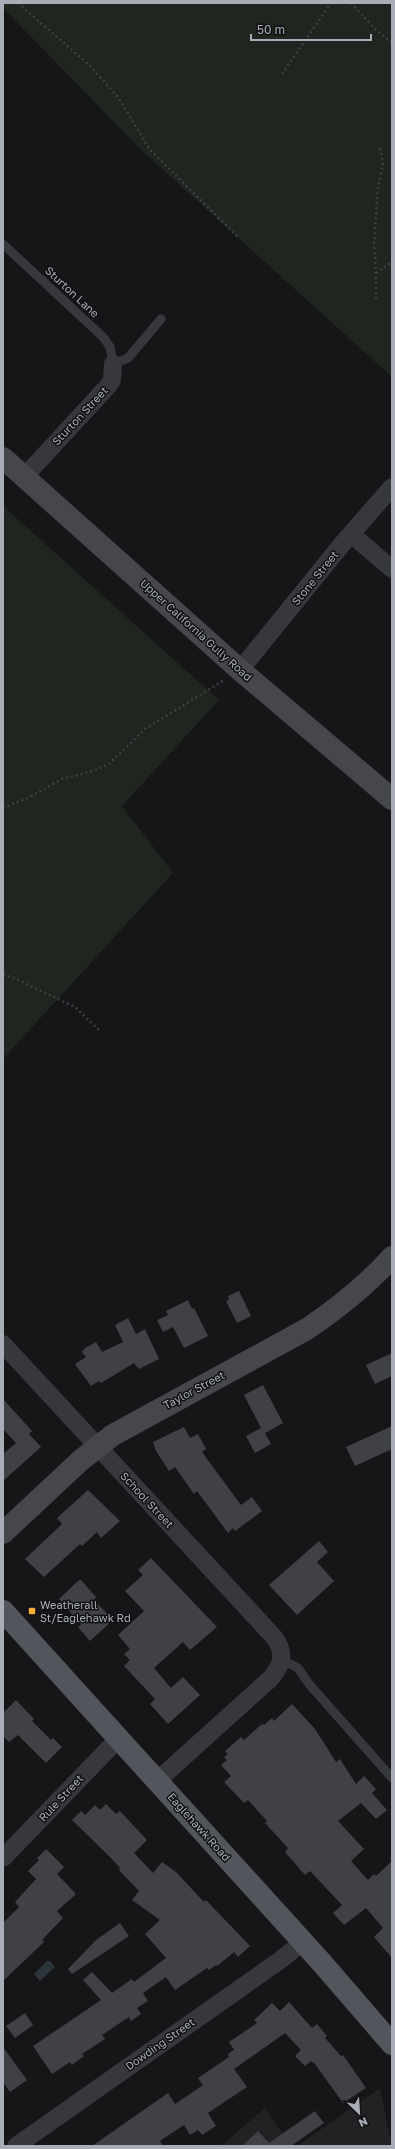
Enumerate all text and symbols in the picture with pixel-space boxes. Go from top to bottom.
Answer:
scale bar [251,16,371,42]
text: 50 m [257,22,285,37]
street label: Sturton Lane [43,263,102,320]
street label: Sturton Street [49,384,110,448]
street label: Stone Street [289,548,341,608]
street label: Upper California Gully Road [138,576,255,683]
street label: Taylor Street [161,1368,227,1411]
street label: School Street [118,1469,177,1530]
place label: Weatherall St/Eaglehawk Rd [40,1598,131,1624]
marker: Weatherall St/Eaglehawk Rd [27,1606,37,1616]
street label: Rule Street [36,1772,86,1824]
street label: Eaglehawk Road [165,1790,233,1863]
street label: Dowding Street [123,2015,197,2072]
north arrow [339,2093,379,2133]
text: N [357,2115,370,2130]

